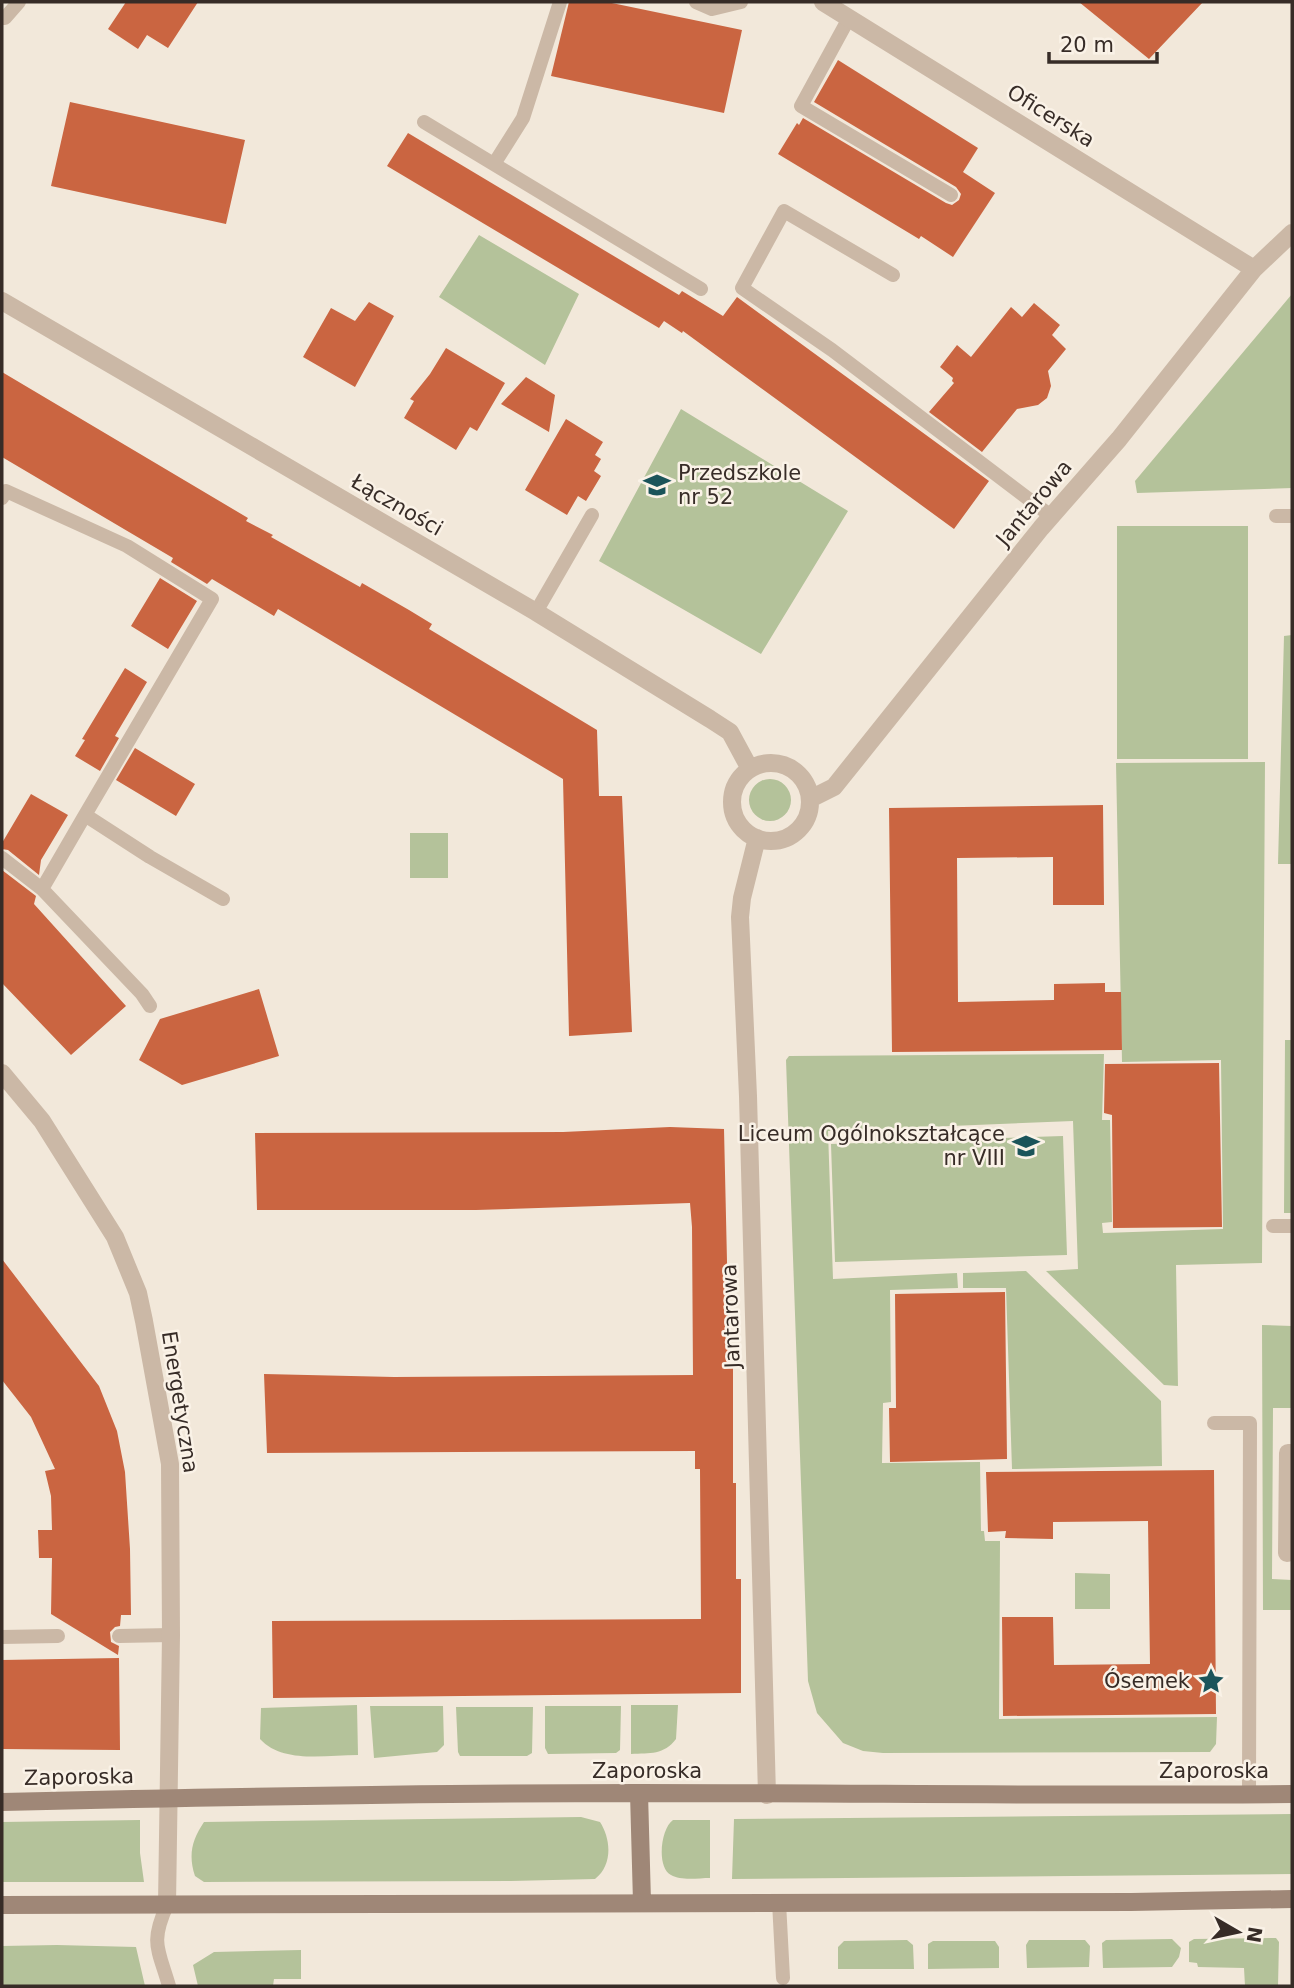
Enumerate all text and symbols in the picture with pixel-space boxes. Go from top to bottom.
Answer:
scale bar [1049,21,1158,65]
text: 20 m [1060,33,1114,57]
street label: Oficerska [1003,80,1099,152]
street label: Jantarowa [990,455,1077,552]
place label: Przedszkole nr 52 [678,461,801,509]
street label: Łączności [346,469,447,541]
school or university icon: Przedszkole nr 52 [642,470,672,500]
place label: Liceum Ogólnokształcące nr VIII [738,1122,1005,1170]
school or university icon: Liceum Ogólnokształcące nr VIII [1011,1131,1041,1161]
street label: Jantarowa [717,1263,745,1371]
street label: Energetyczna [157,1329,203,1475]
place icon: Ósemek [1196,1666,1226,1696]
place label: Ósemek [1104,1668,1191,1693]
street label: Zaporoska [592,1759,702,1783]
street label: Zaporoska [1159,1759,1269,1783]
street label: Zaporoska [24,1764,134,1790]
north arrow [1203,1897,1273,1967]
text: N [1243,1925,1267,1944]

